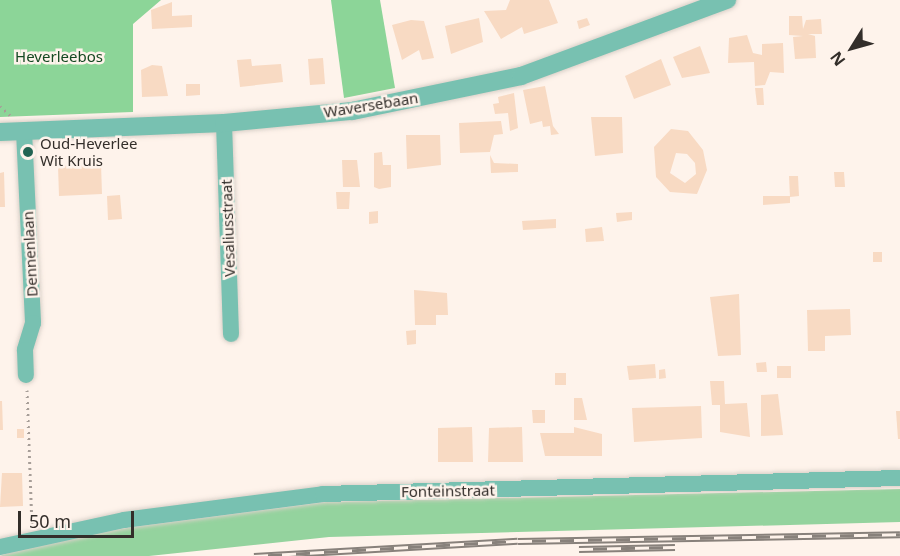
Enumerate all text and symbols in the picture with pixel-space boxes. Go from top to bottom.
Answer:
north arrow [822,18,882,78]
text: N [825,47,850,71]
park label: Heverleebos [15,48,103,66]
street label: Waversebaan [323,89,419,121]
place label: Oud-Heverlee Wit Kruis [40,134,137,169]
marker: Oud-Heverlee Wit Kruis [21,145,35,159]
street label: Vesaliusstraat [217,179,239,277]
street label: Dennenlaan [19,211,41,297]
street label: Fonteinstraat [401,481,495,501]
scale bar [21,499,136,537]
text: 50 m [29,509,71,533]

